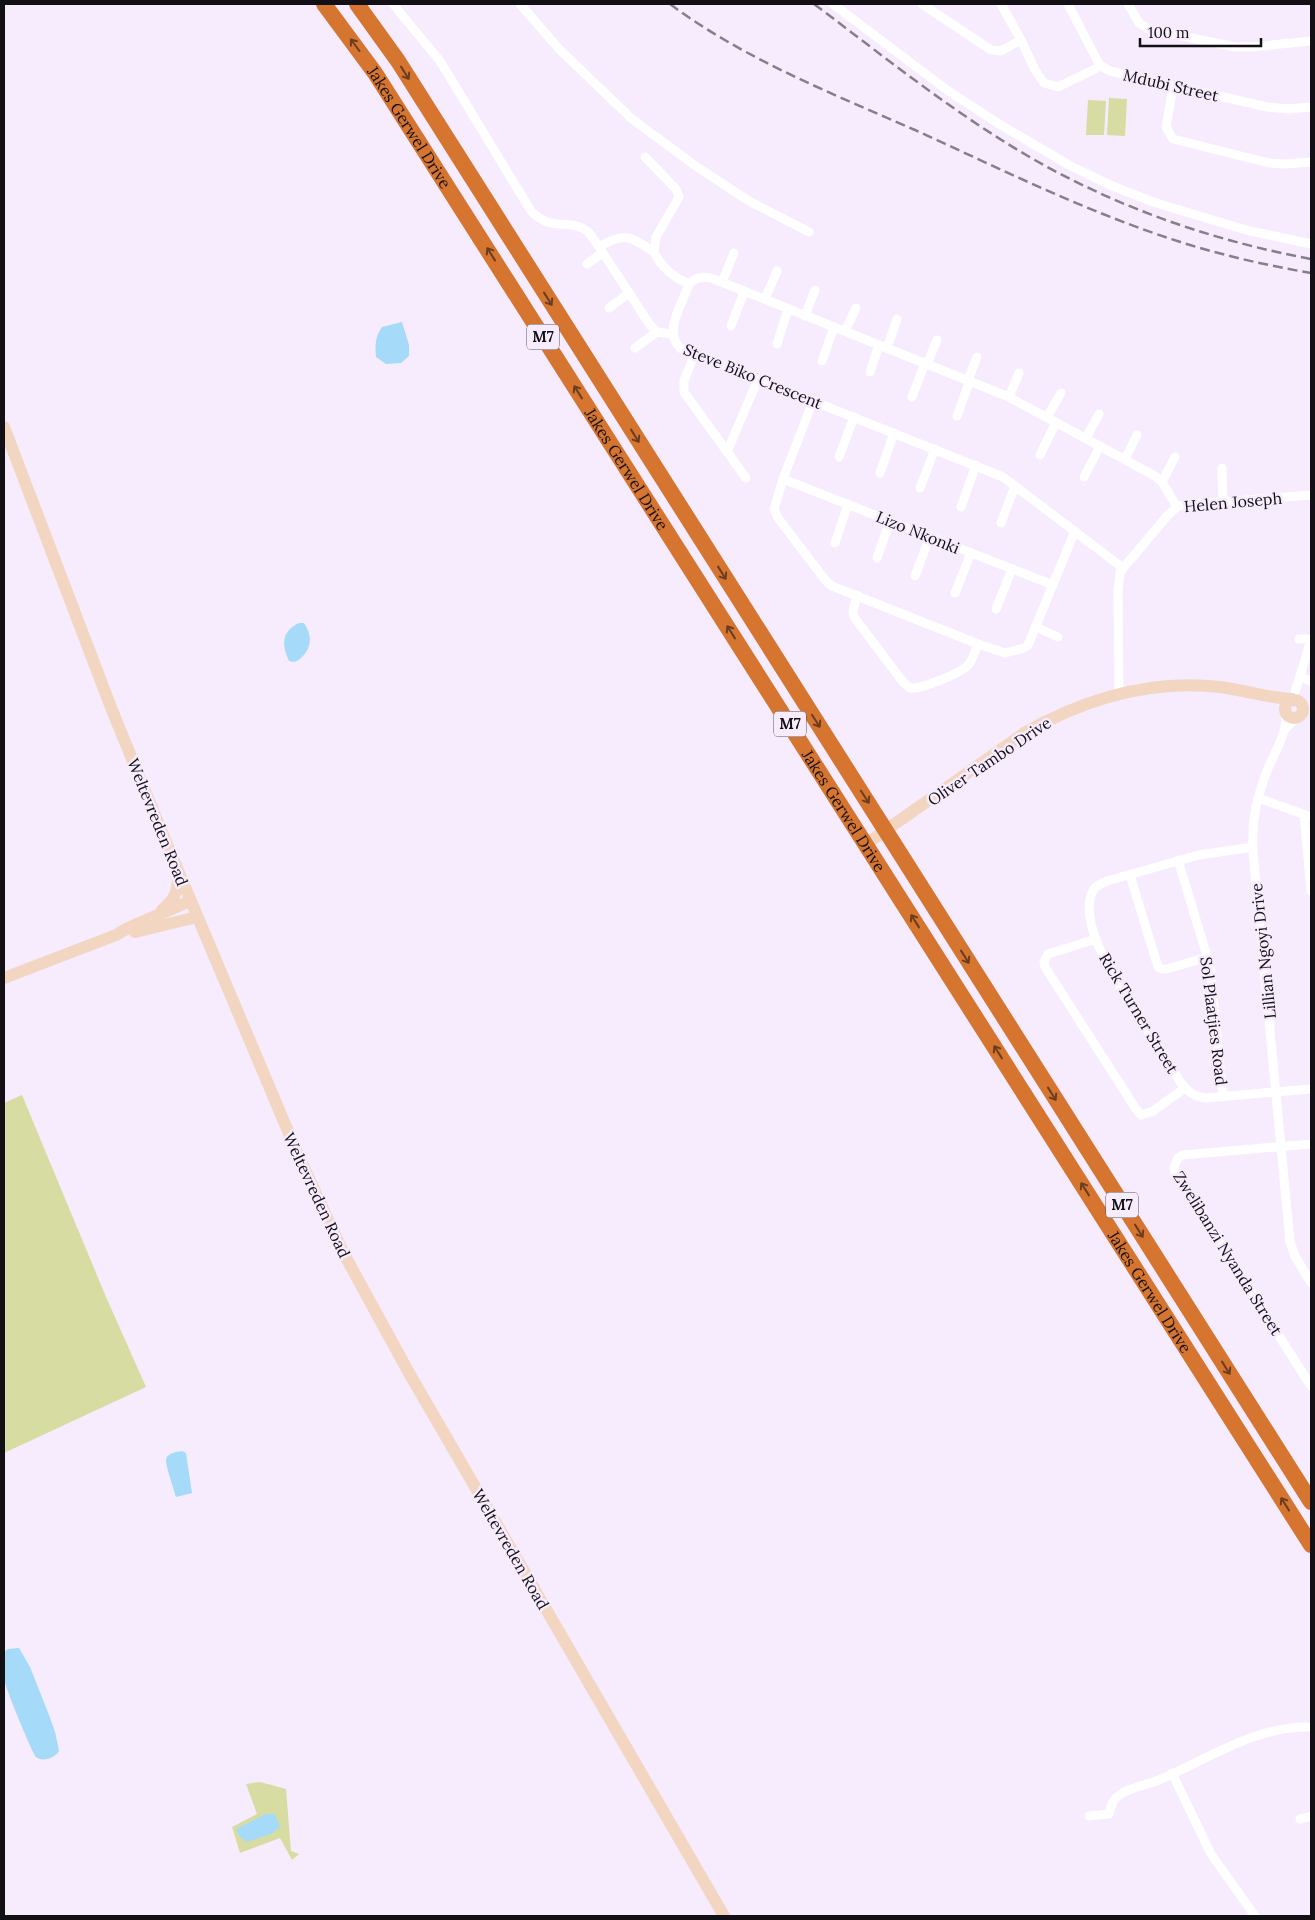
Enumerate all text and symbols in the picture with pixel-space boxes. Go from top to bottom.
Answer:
scale bar [1140,15,1261,47]
text: 100 m [1148,23,1189,42]
one-way arrow [349,39,360,52]
street label: Jakes Gerwel Drive [363,61,456,192]
street label: Mdubi Street [1121,64,1221,106]
one-way arrow [400,65,410,79]
one-way arrow [485,248,495,262]
one-way arrow [543,291,553,305]
road number: M7 [527,324,559,350]
street label: Steve Biko Crescent [681,339,826,413]
one-way arrow [573,385,583,399]
street label: Jakes Gerwel Drive [580,403,673,534]
one-way arrow [629,429,640,443]
street label: Helen Joseph [1183,488,1283,516]
street label: Lizo Nkonki [873,506,963,558]
one-way arrow [717,566,727,580]
one-way arrow [726,625,736,639]
road number: M7 [774,712,806,736]
street label: Oliver Tambo Drive [923,712,1055,810]
one-way arrow [811,714,821,728]
street label: Jakes Gerwel Drive [797,745,890,876]
street label: Weltevreden Road [123,755,193,889]
one-way arrow [860,789,870,803]
street label: Lillian Ngoyi Drive [1246,882,1280,1020]
one-way arrow [909,914,919,928]
one-way arrow [960,949,970,963]
street label: Rick Turner Street [1095,949,1183,1078]
street label: Sol Plaatjies Road [1196,955,1232,1087]
one-way arrow [993,1046,1003,1060]
one-way arrow [1046,1087,1057,1101]
street label: Weltevreden Road [279,1129,355,1261]
street label: Zwelibanzi Nyanda Street [1169,1167,1287,1339]
one-way arrow [1080,1183,1090,1197]
road number: M7 [1106,1192,1138,1218]
one-way arrow [1134,1224,1144,1238]
street label: Jakes Gerwel Drive [1103,1226,1196,1357]
one-way arrow [1221,1361,1231,1375]
street label: Weltevreden Road [468,1485,554,1613]
one-way arrow [1280,1497,1290,1511]

